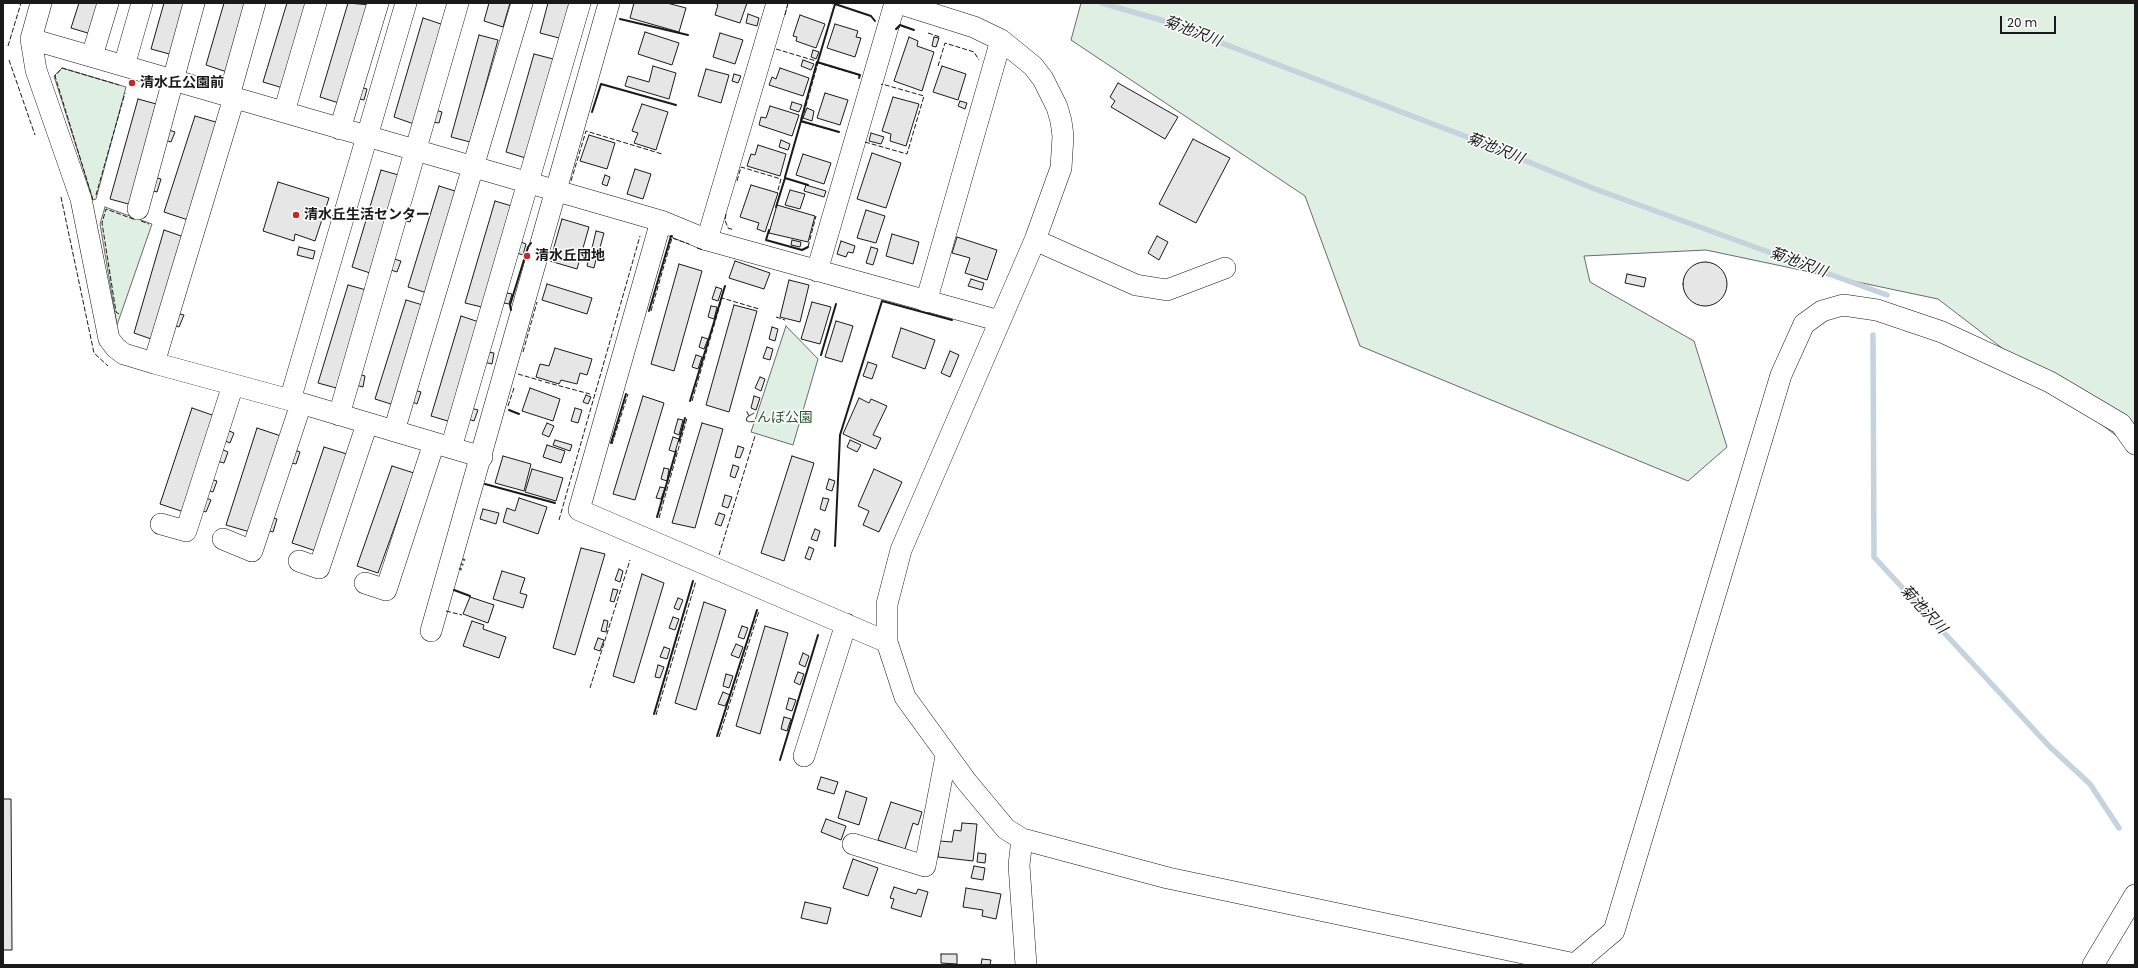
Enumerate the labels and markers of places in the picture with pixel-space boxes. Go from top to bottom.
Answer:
place label: 清水丘公園前 [140,75,224,91]
marker: 清水丘公園前 [127,78,137,88]
place label: 清水丘生活センター [304,207,430,223]
marker: 清水丘生活センター [291,210,301,220]
place label: 清水丘団地 [535,248,605,264]
marker: 清水丘団地 [522,251,532,261]

